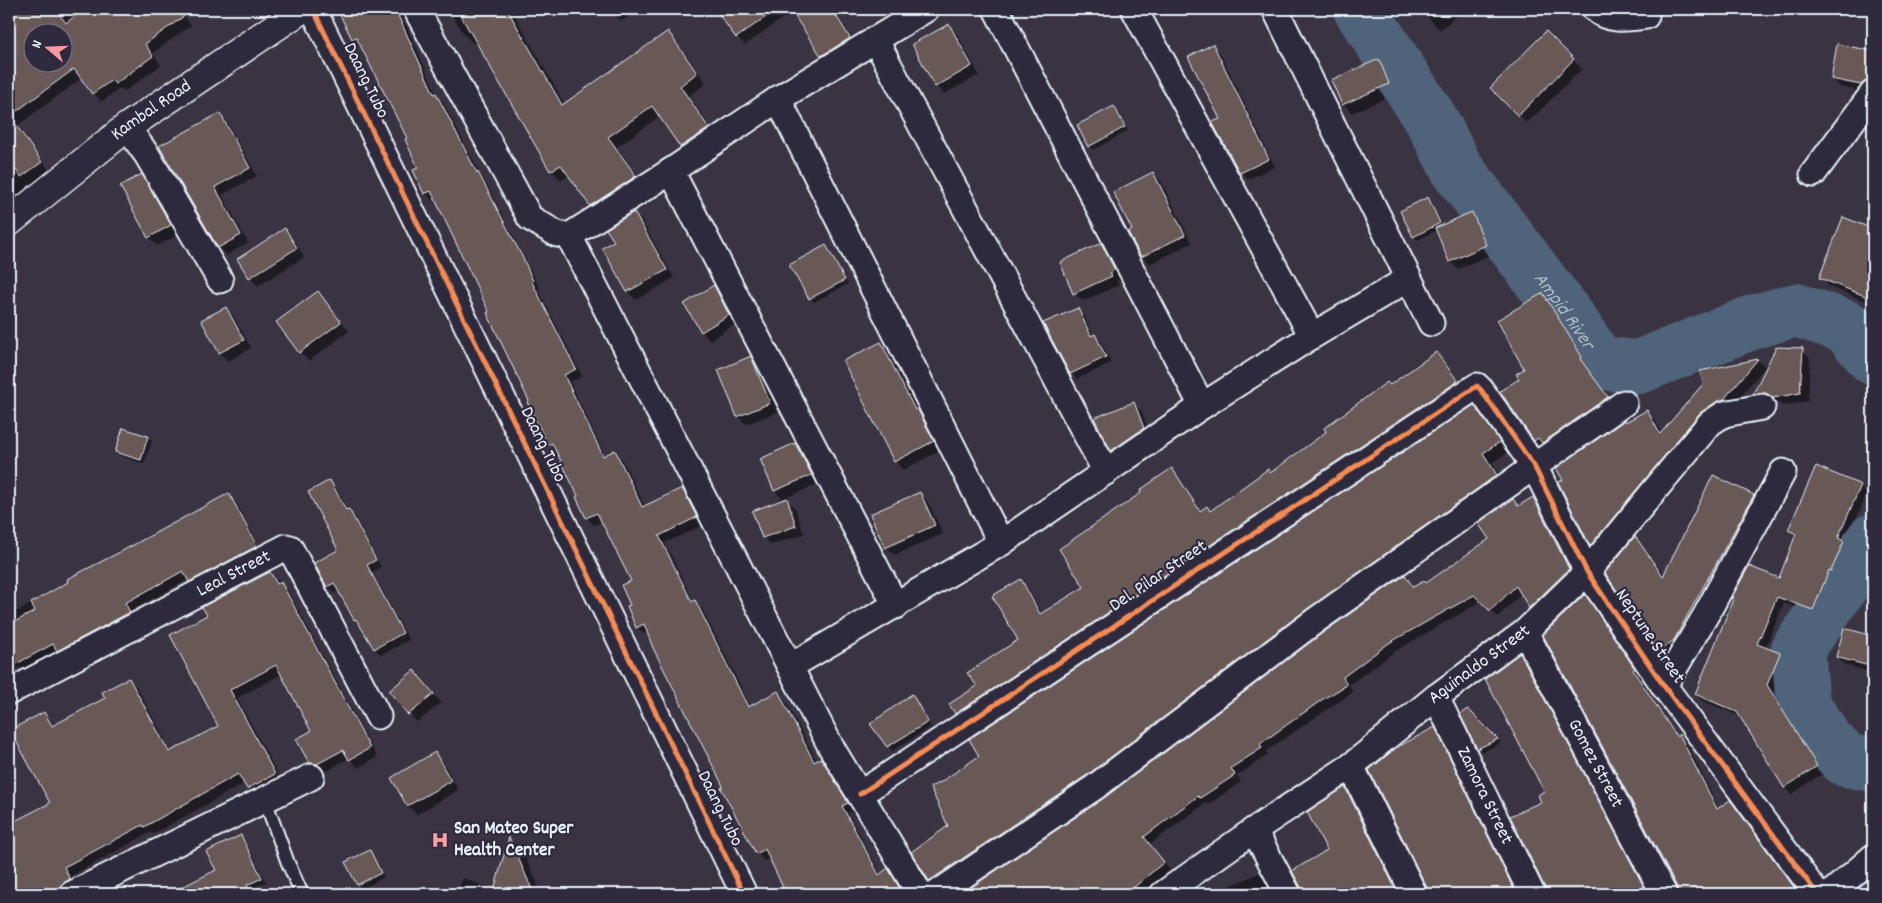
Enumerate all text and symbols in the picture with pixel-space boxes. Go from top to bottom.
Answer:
north arrow [22,22,72,72]
text: N [27,38,48,51]
street label: Daang Tubo [335,38,395,124]
street label: Kambal Road [106,73,197,148]
water label: Ampid River [1526,267,1602,358]
street label: Daang Tubo [512,402,572,488]
street label: Del. Pilar Street [1104,534,1214,620]
street label: Leal Street [192,544,276,605]
street label: Neptune Street [1607,584,1691,690]
street label: Aguinaldo Street [1423,619,1537,711]
street label: Gomez Street [1560,714,1630,813]
street label: Zamora Street [1449,743,1519,849]
street label: Daang Tubo [689,766,749,852]
place label: San Mateo Super Health Center [454,816,574,865]
hospital icon: San Mateo Super Health Center [430,830,450,850]

